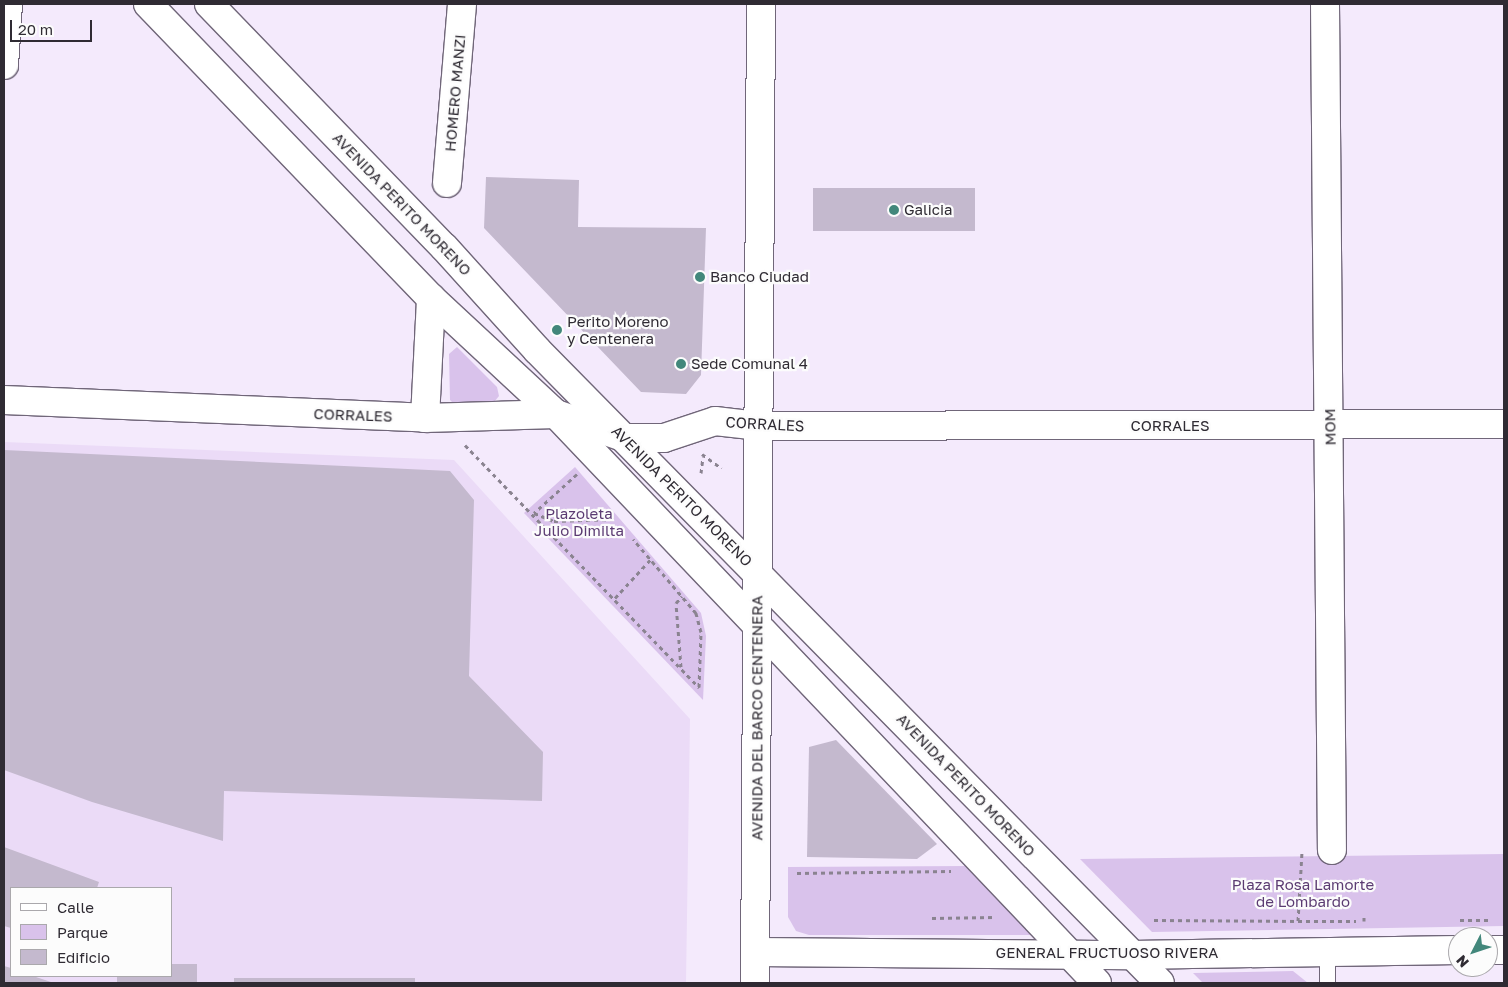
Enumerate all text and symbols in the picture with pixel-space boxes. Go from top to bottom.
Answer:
scale bar [12,10,95,42]
text: 20 m [18,20,53,38]
street label: HOMERO MANZI [441,34,469,152]
street label: AVENIDA PERITO MORENO [329,129,475,279]
place label: Galicia [904,201,953,219]
marker: Galicia [888,204,900,216]
place label: Banco Ciudad [710,268,809,286]
marker: Banco Ciudad [694,271,706,283]
place label: Perito Moreno y Centenera [567,312,669,347]
marker: Perito Moreno y Centenera [551,324,563,336]
place label: Sede Comunal 4 [691,355,808,373]
marker: Sede Comunal 4 [675,358,687,370]
street label: CORRALES [313,405,393,425]
street label: MOM [1321,408,1339,446]
street label: CORRALES [725,413,805,435]
street label: CORRALES [1130,417,1210,435]
street label: AVENIDA PERITO MORENO [608,422,756,570]
park label: Plazoleta Julio Dimilta [534,504,624,539]
street label: AVENIDA DEL BARCO CENTENERA [748,595,766,841]
street label: AVENIDA PERITO MORENO [893,710,1039,860]
park label: Plaza Rosa Lamorte de Lombardo [1232,875,1374,910]
legend [10,887,172,977]
text: Calle [57,898,94,916]
text: Parque [57,923,108,941]
north arrow [1448,927,1498,977]
street label: GENERAL FRUCTUOSO RIVERA [996,944,1218,962]
text: Edificio [57,948,110,966]
text: N [1452,952,1472,971]

